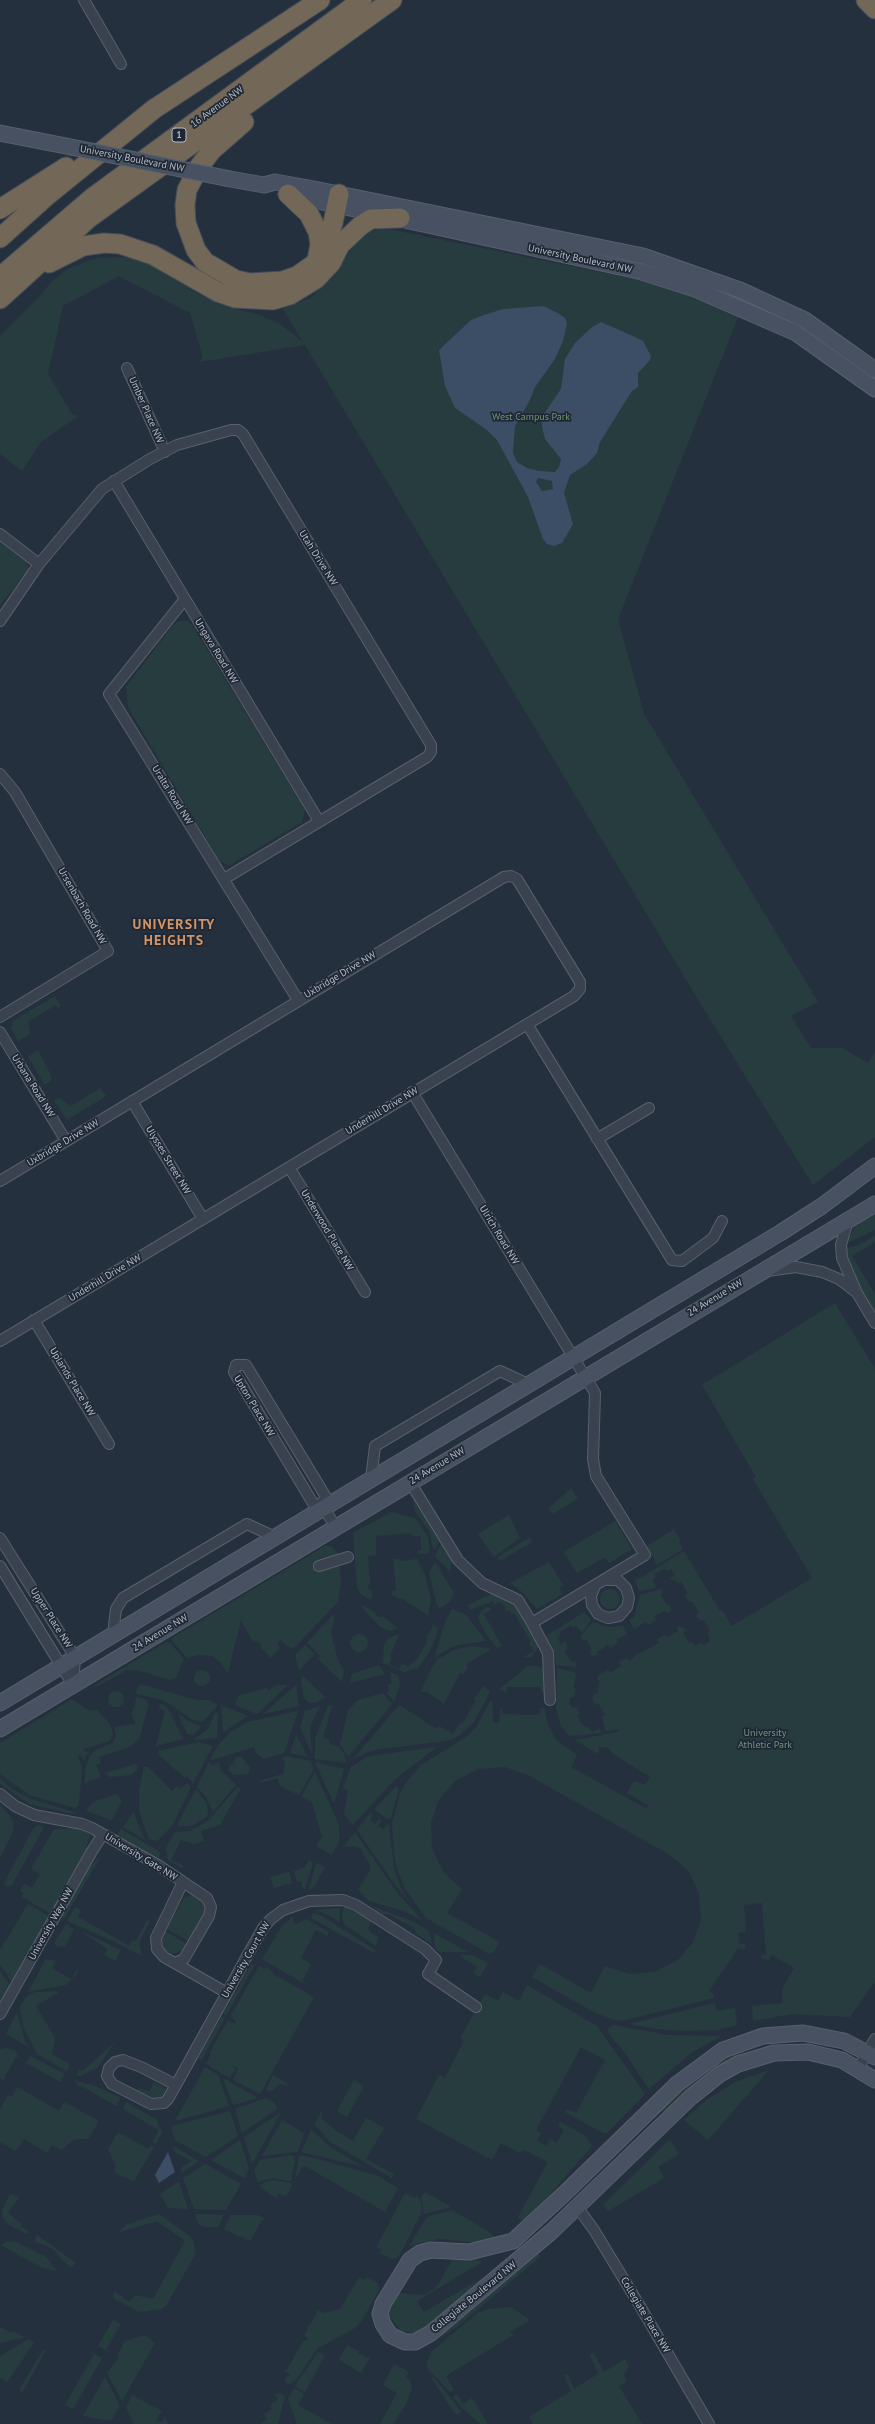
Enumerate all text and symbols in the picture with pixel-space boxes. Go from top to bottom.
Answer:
street label: 16 Avenue NW [188,84,246,130]
road number: 1 [172,128,186,142]
street label: University Boulevard NW [79,143,185,175]
street label: University Boulevard NW [527,242,633,276]
street label: Umber Place NW [126,375,166,445]
park label: West Campus Park [492,411,570,423]
street label: Utah Drive NW [296,528,340,588]
street label: Ungava Road NW [192,616,240,686]
street label: Uralta Road NW [149,763,195,827]
street label: Ursenbach Road NW [55,866,109,946]
district label: UNIVERSITY HEIGHTS [133,917,215,950]
street label: Uxbridge Drive NW [302,949,378,1001]
street label: Urbana Road NW [9,1052,57,1120]
street label: Underhill Drive NW [344,1085,420,1137]
street label: Uxbridge Drive NW [25,1117,101,1169]
street label: Ulysses Street NW [143,1124,193,1196]
street label: Underwood Place NW [298,1187,356,1273]
street label: Ulrich Road NW [477,1203,521,1267]
street label: Underhill Drive NW [67,1252,143,1304]
street label: 24 Avenue NW [685,1277,745,1319]
street label: Uplands Place NW [47,1345,97,1419]
street label: Upton Place NW [231,1373,277,1439]
street label: 24 Avenue NW [407,1445,467,1487]
street label: Upper Place NW [28,1586,74,1650]
street label: 24 Avenue NW [130,1612,190,1654]
park label: University Athletic Park [738,1727,792,1750]
street label: University Gate NW [103,1831,179,1883]
street label: University Way NW [26,1886,76,1962]
street label: University Court NW [219,1920,273,2000]
street label: Collegiate Boulevard NW [429,2259,519,2335]
street label: Collegiate Place NW [618,2275,672,2355]

